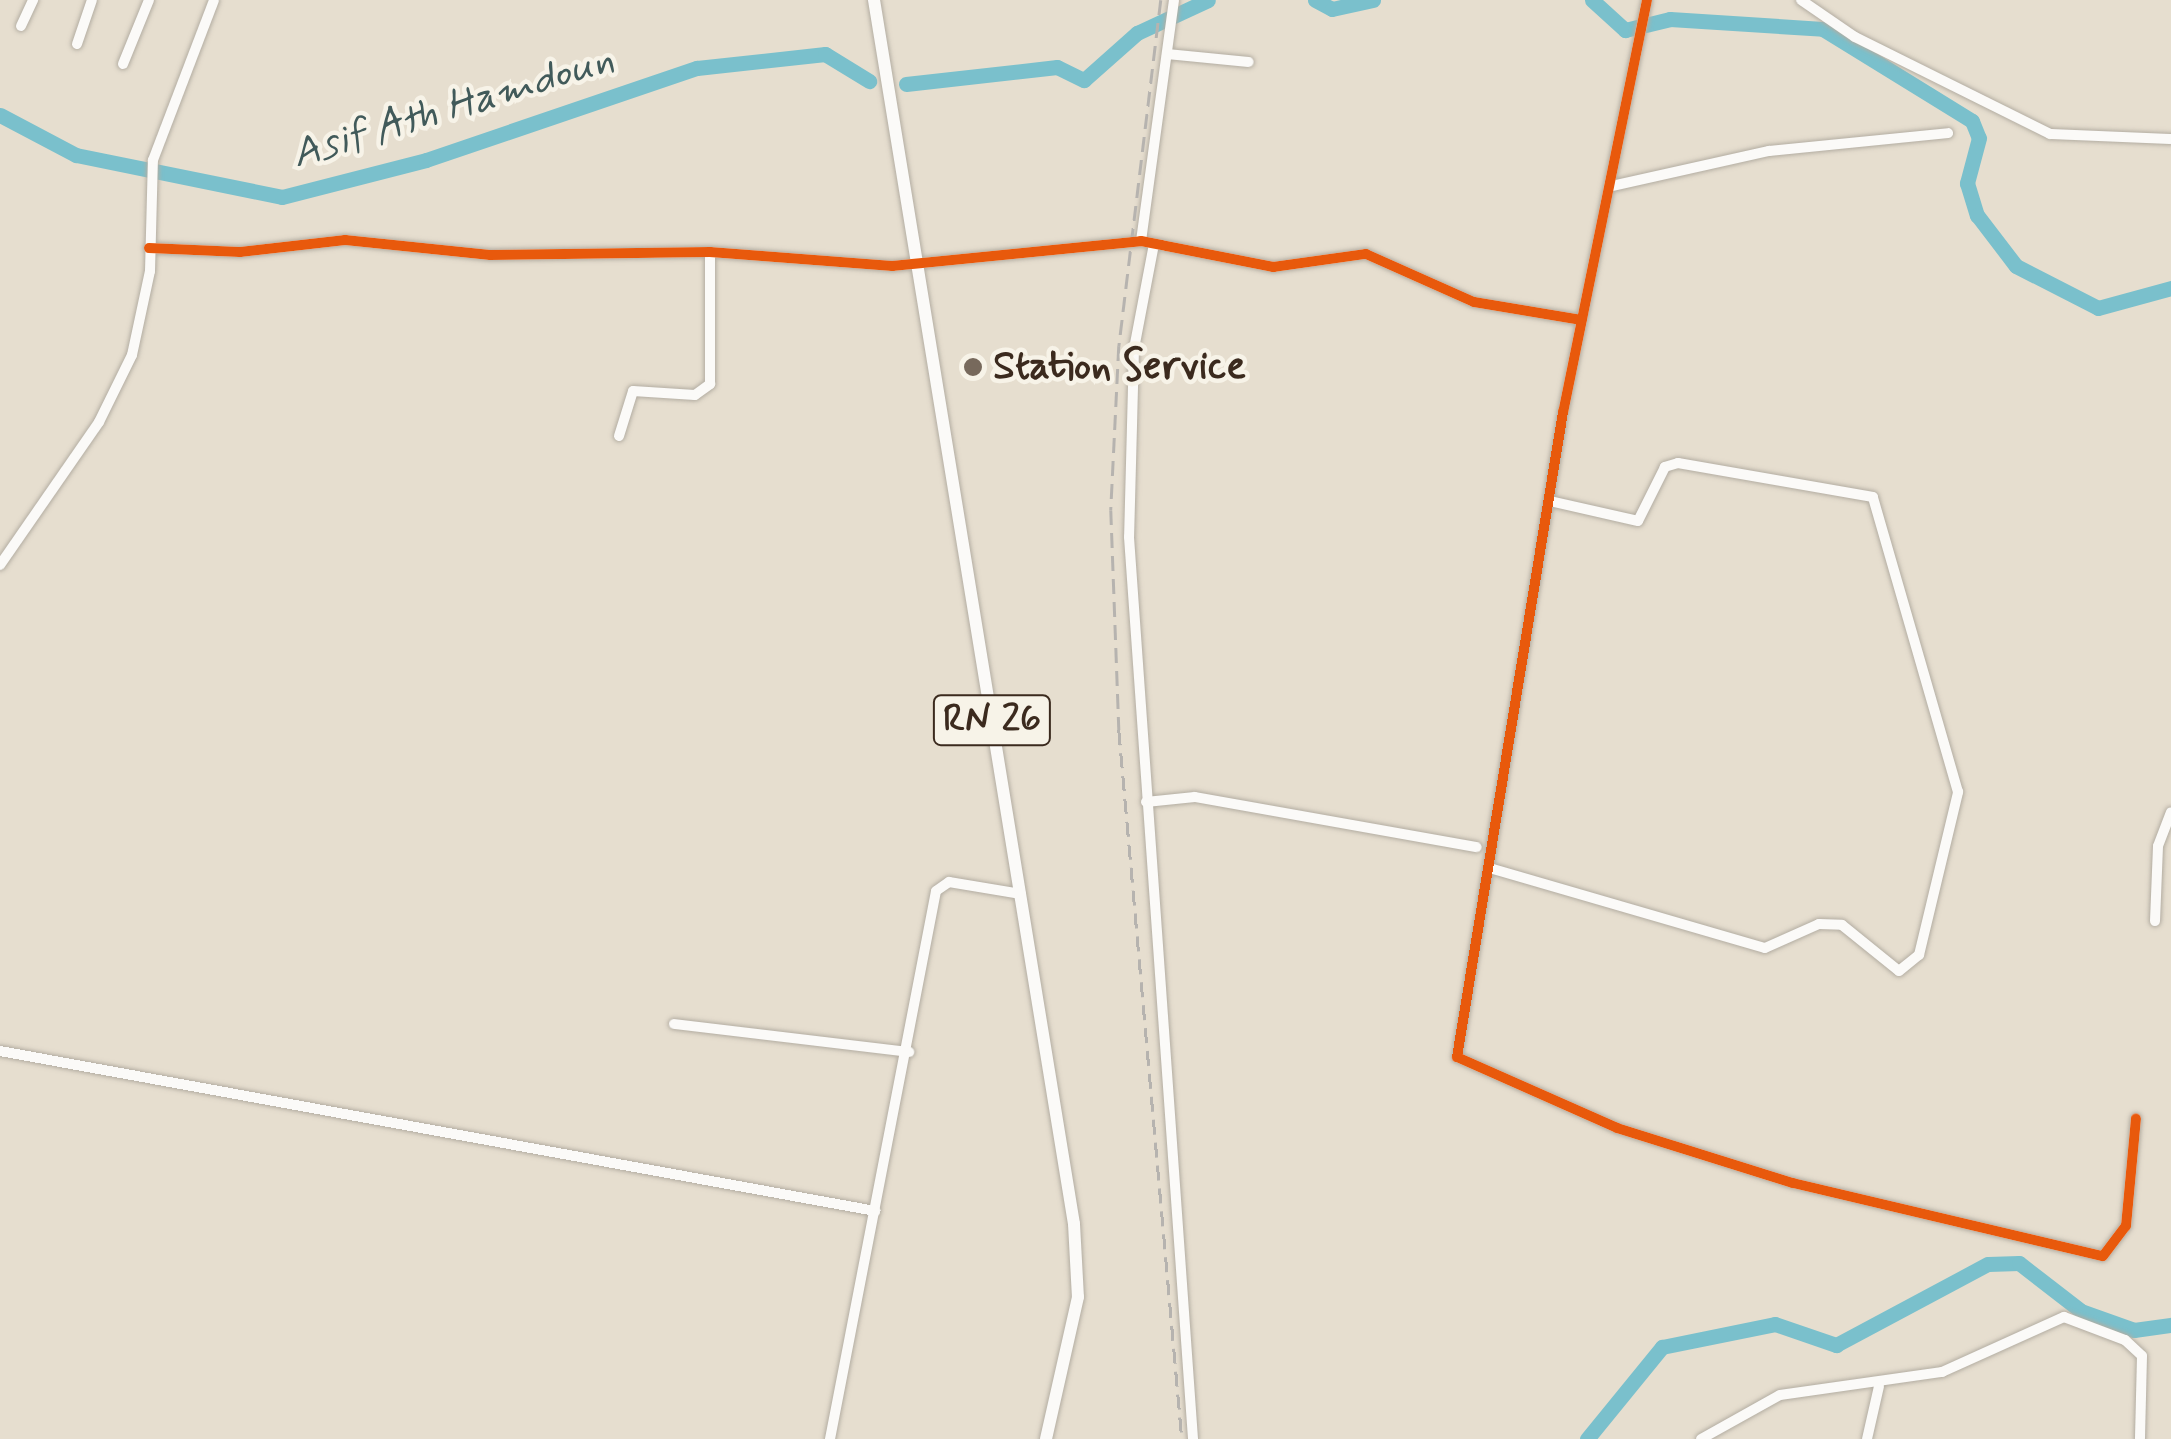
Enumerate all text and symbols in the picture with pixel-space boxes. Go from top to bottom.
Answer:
water label: Asif Ath Hamdoun [286,35,620,181]
place label: Station Service [993,343,1242,391]
marker: Station Service [962,356,984,378]
road number: RN 26 [932,687,1052,753]

